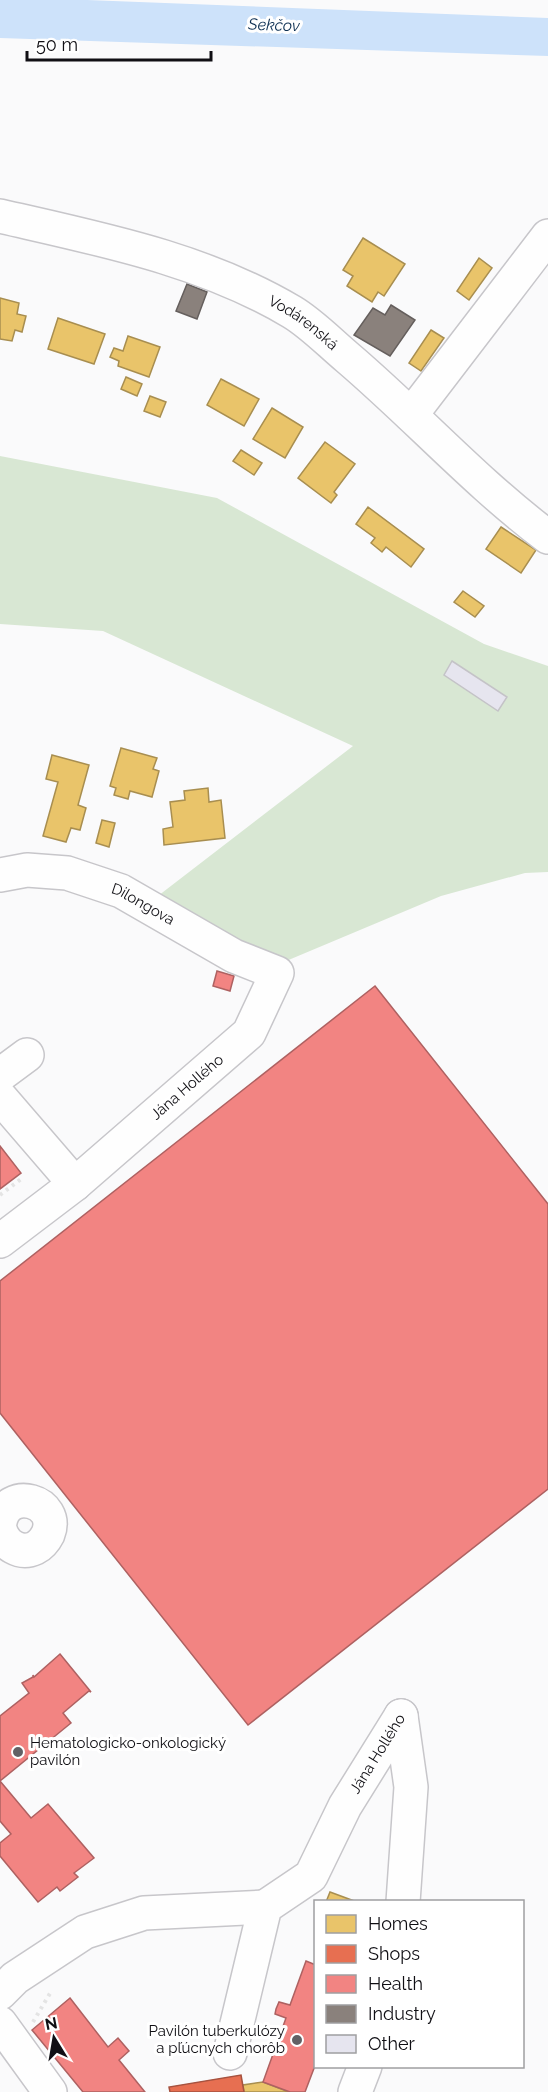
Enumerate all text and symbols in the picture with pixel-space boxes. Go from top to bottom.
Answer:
water label: Sekčov [247,15,300,35]
scale bar [27,24,212,62]
text: 50 m [36,34,78,55]
street label: Vodárenská [265,292,342,354]
street label: Dilongova [109,880,178,929]
street label: Jána Hollého [147,1050,227,1123]
street label: Jána Hollého [346,1710,409,1797]
place label: Hematologicko-onkologický pavilón [30,1734,226,1769]
marker: Hematologicko-onkologický pavilón [11,1745,25,1759]
legend [314,1900,524,2068]
text: Homes [368,1913,428,1934]
text: Shops [368,1943,420,1964]
text: Health [368,1973,423,1994]
text: Industry [368,2003,436,2024]
north arrow [24,2008,84,2068]
text: N [43,2013,59,2034]
place label: Pavilón tuberkulózy a pľúcnych chorôb [149,2022,285,2057]
marker: Pavilón tuberkulózy a pľúcnych chorôb [290,2033,304,2047]
text: Other [368,2033,416,2054]

